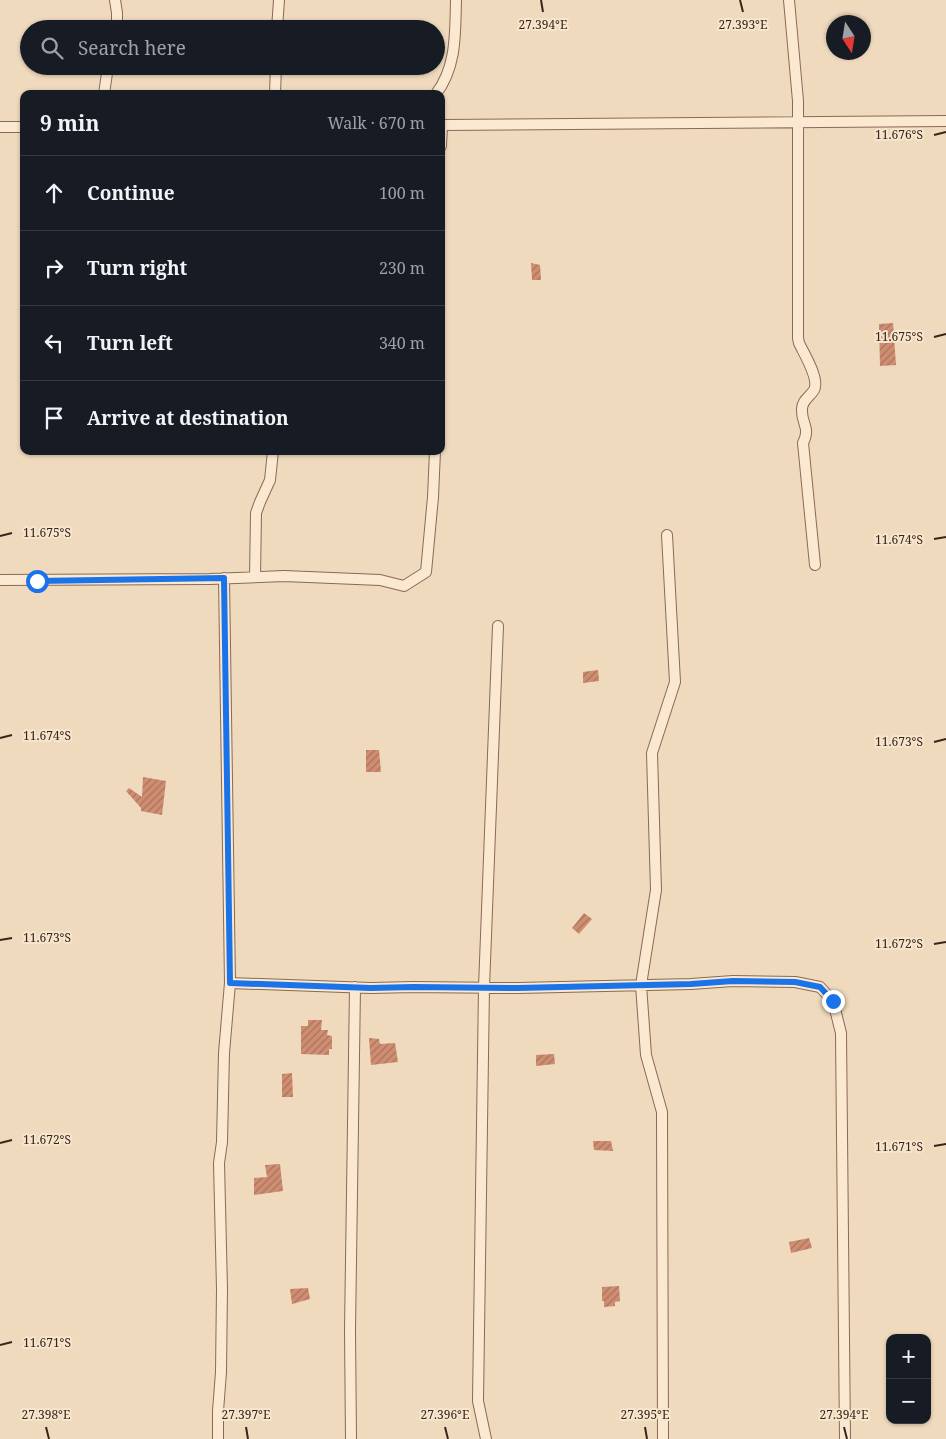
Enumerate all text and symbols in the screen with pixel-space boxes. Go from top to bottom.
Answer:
north arrow [826,15,871,60]
text: 27.394°E [519,16,567,33]
text: 27.393°E [719,16,767,33]
search box [20,20,445,75]
icon: search [38,34,66,62]
text: Search here [78,35,186,61]
text: 9 min [40,109,99,137]
text: Walk · 670 m [328,112,425,134]
text: 11.676°S [875,126,923,143]
icon: ahead [40,179,68,207]
text: Continue [87,180,175,206]
text: 100 m [379,182,425,204]
icon: right [40,254,68,282]
text: Turn right [87,255,187,281]
text: 230 m [379,257,425,279]
text: 11.675°S [875,328,923,345]
icon: left [40,329,68,357]
text: Turn left [87,330,173,356]
text: 340 m [379,332,425,354]
icon: arrive [40,404,68,432]
text: Arrive at destination [87,405,289,431]
text: 11.675°S [23,524,71,541]
text: 11.674°S [875,531,923,548]
route start [26,570,49,593]
text: 11.674°S [23,727,71,744]
text: 11.673°S [875,733,923,750]
text: 11.673°S [23,929,71,946]
text: 11.672°S [875,935,923,952]
route end [822,990,845,1013]
text: 11.672°S [23,1131,71,1148]
text: 11.671°S [875,1138,923,1155]
text: 11.671°S [23,1334,71,1351]
map controls [886,1334,931,1424]
button: + [886,1334,931,1379]
button: − [886,1379,931,1424]
text: 27.398°E [22,1406,70,1423]
text: 27.397°E [222,1406,270,1423]
text: 27.396°E [421,1406,469,1423]
text: 27.395°E [621,1406,669,1423]
text: 27.394°E [820,1406,868,1423]

